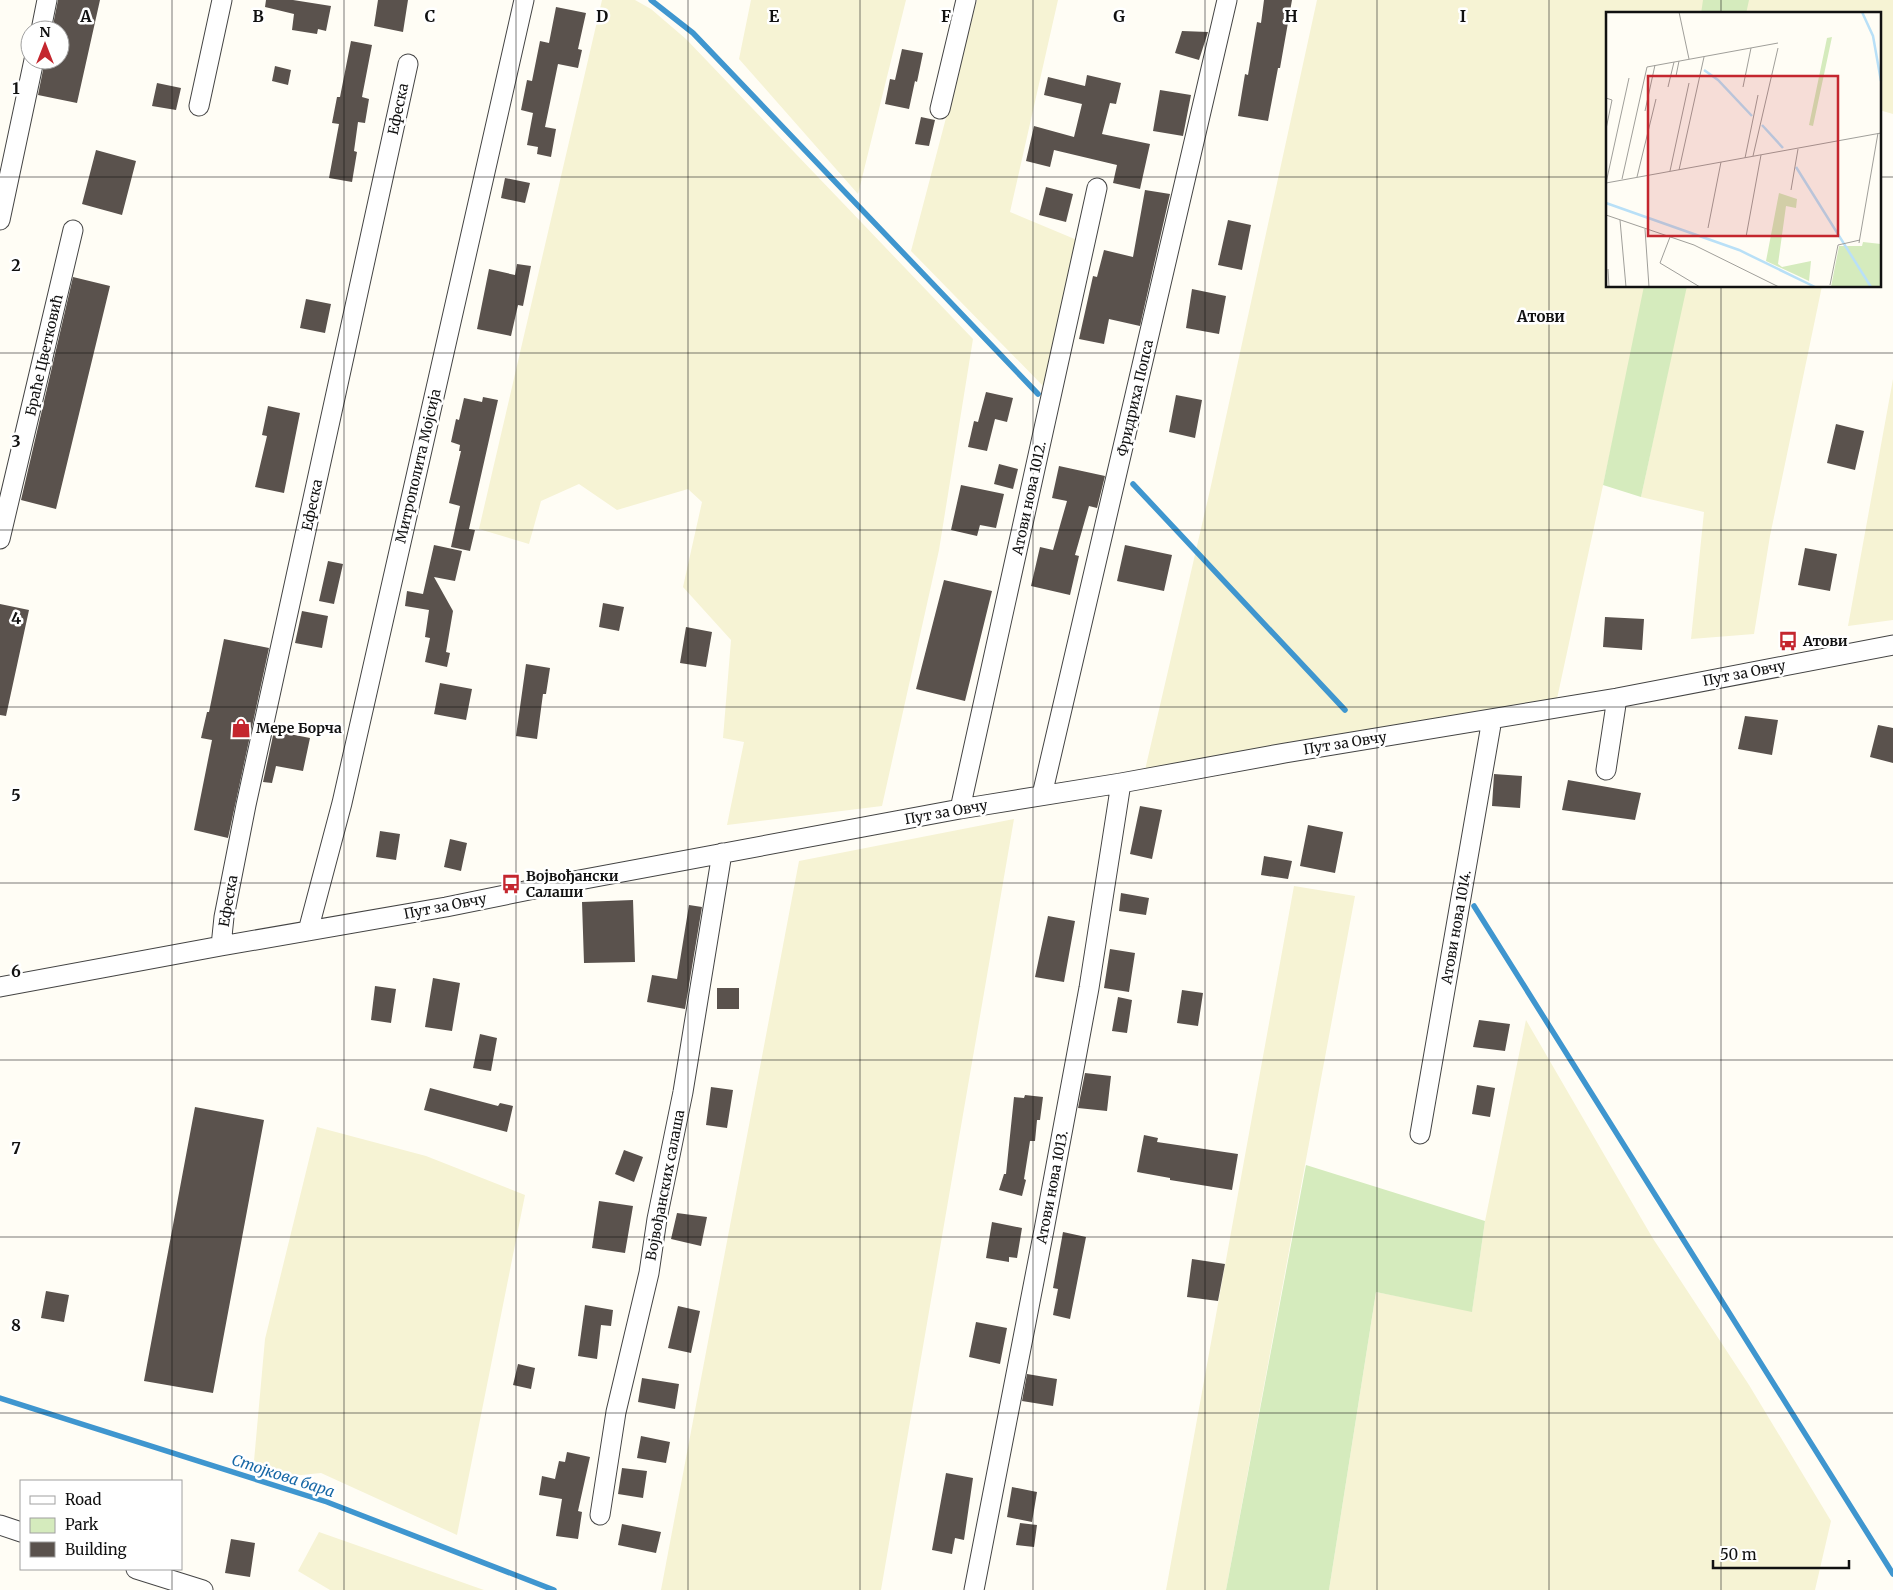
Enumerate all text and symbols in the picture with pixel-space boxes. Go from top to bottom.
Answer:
text: A [79,6,92,26]
text: B [252,6,264,26]
text: C [425,6,435,26]
text: D [596,6,608,26]
text: E [769,6,780,26]
text: F [941,6,951,26]
text: G [1113,6,1125,26]
text: H [1284,6,1298,26]
text: I [1460,6,1466,26]
inset map [1606,12,1880,288]
north arrow [20,20,70,70]
text: N [39,23,51,41]
text: 1 [12,78,20,98]
street label: Ефеска [384,81,412,136]
text: 2 [11,255,21,275]
street label: Браће Цветковић [21,292,67,418]
district label: Атови [1516,307,1565,326]
street label: Фридриха Попса [1113,337,1157,458]
street label: Митрополита Мојсија [391,387,445,545]
text: 3 [11,431,21,451]
street label: Атови нова 1012. [1008,439,1050,558]
street label: Ефеска [298,477,326,532]
text: 4 [11,608,21,628]
bus stop icon: Атови [1777,630,1799,652]
place label: Атови [1802,632,1848,650]
street label: Пут за Овчу [1701,656,1788,690]
shop icon: Мере Борча [230,717,252,739]
place label: Мере Борча [256,719,342,737]
street label: Пут за Овчу [1302,727,1389,758]
text: 5 [11,785,21,805]
street label: Пут за Овчу [903,796,990,828]
place label: Војвођански Салаши [526,867,619,901]
street label: Атови нова 1014. [1437,869,1475,986]
street label: Ефеска [215,873,241,928]
bus stop icon: Војвођански Салаши [500,873,522,895]
street label: Пут за Овчу [402,889,489,923]
text: 6 [11,961,21,981]
street label: Војвођанских салаша [642,1108,689,1262]
street label: Атови нова 1013. [1032,1129,1072,1246]
text: 7 [11,1138,21,1158]
text: 8 [11,1315,21,1335]
water label: Стојкова бара [229,1450,337,1501]
legend [20,1480,182,1570]
text: Road [65,1490,101,1509]
text: Park [65,1515,99,1534]
scale bar [1713,1538,1849,1570]
text: Building [65,1540,127,1559]
text: 50 m [1720,1545,1757,1564]

